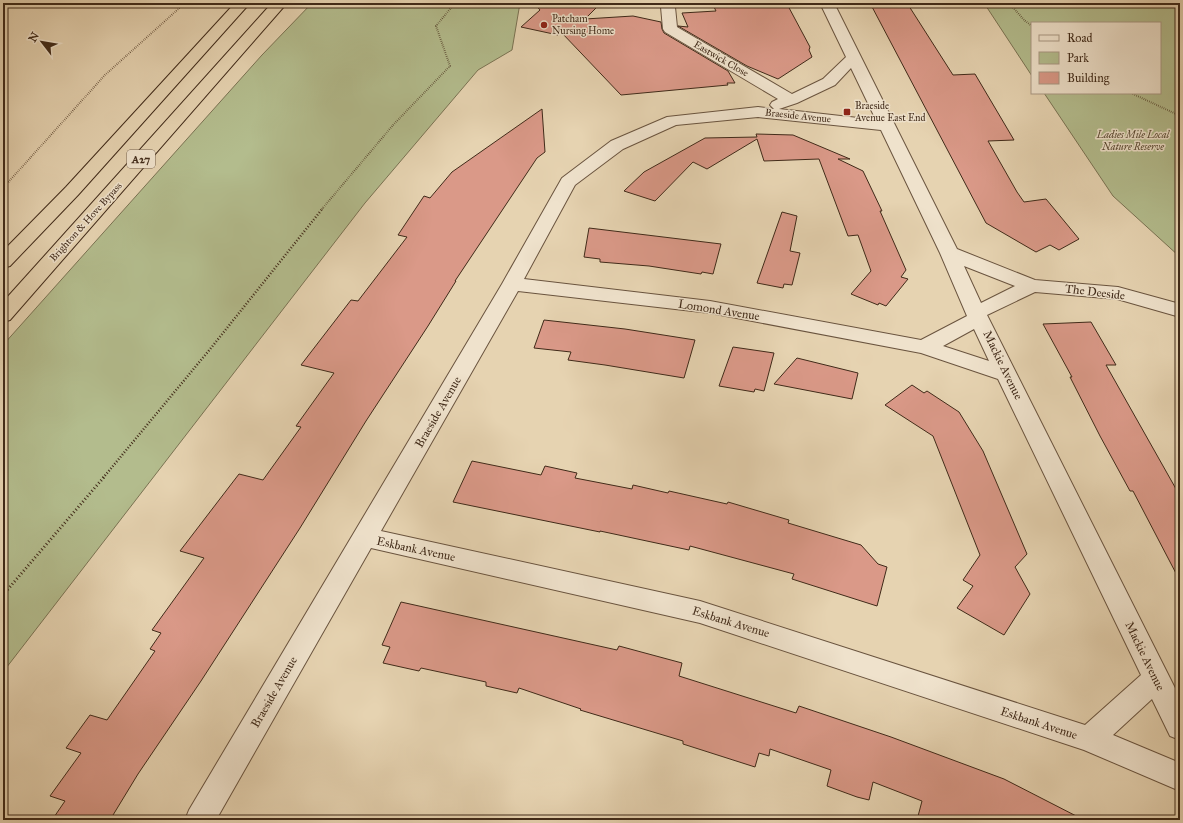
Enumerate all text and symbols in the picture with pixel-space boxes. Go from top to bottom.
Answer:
place label: Patcham Nursing Home [552,13,614,37]
marker: Patcham Nursing Home [539,20,549,30]
north arrow [22,22,62,62]
legend [1031,22,1161,94]
text: N [26,29,42,44]
text: Road [1067,31,1093,45]
street label: Eastwick Close [691,38,751,80]
text: Park [1067,51,1089,65]
text: Building [1067,71,1110,86]
place label: Braeside Avenue East End [854,100,926,124]
street label: Braeside Avenue [764,107,832,125]
marker: Braeside Avenue East End [842,107,852,117]
park label: Ladies Mile Local Nature Reserve [1096,129,1171,153]
road number: A27 [127,150,155,168]
street label: Brighton & Hove Bypass [47,180,125,264]
street label: The Deeside [1064,281,1126,303]
street label: Lomond Avenue [677,297,761,323]
street label: Mackie Avenue [980,328,1026,402]
street label: Braeside Avenue [412,374,464,450]
street label: Eskbank Avenue [375,534,457,564]
street label: Eskbank Avenue [691,604,771,640]
street label: Mackie Avenue [1122,619,1168,693]
street label: Braeside Avenue [248,654,300,730]
street label: Eskbank Avenue [999,704,1079,742]

